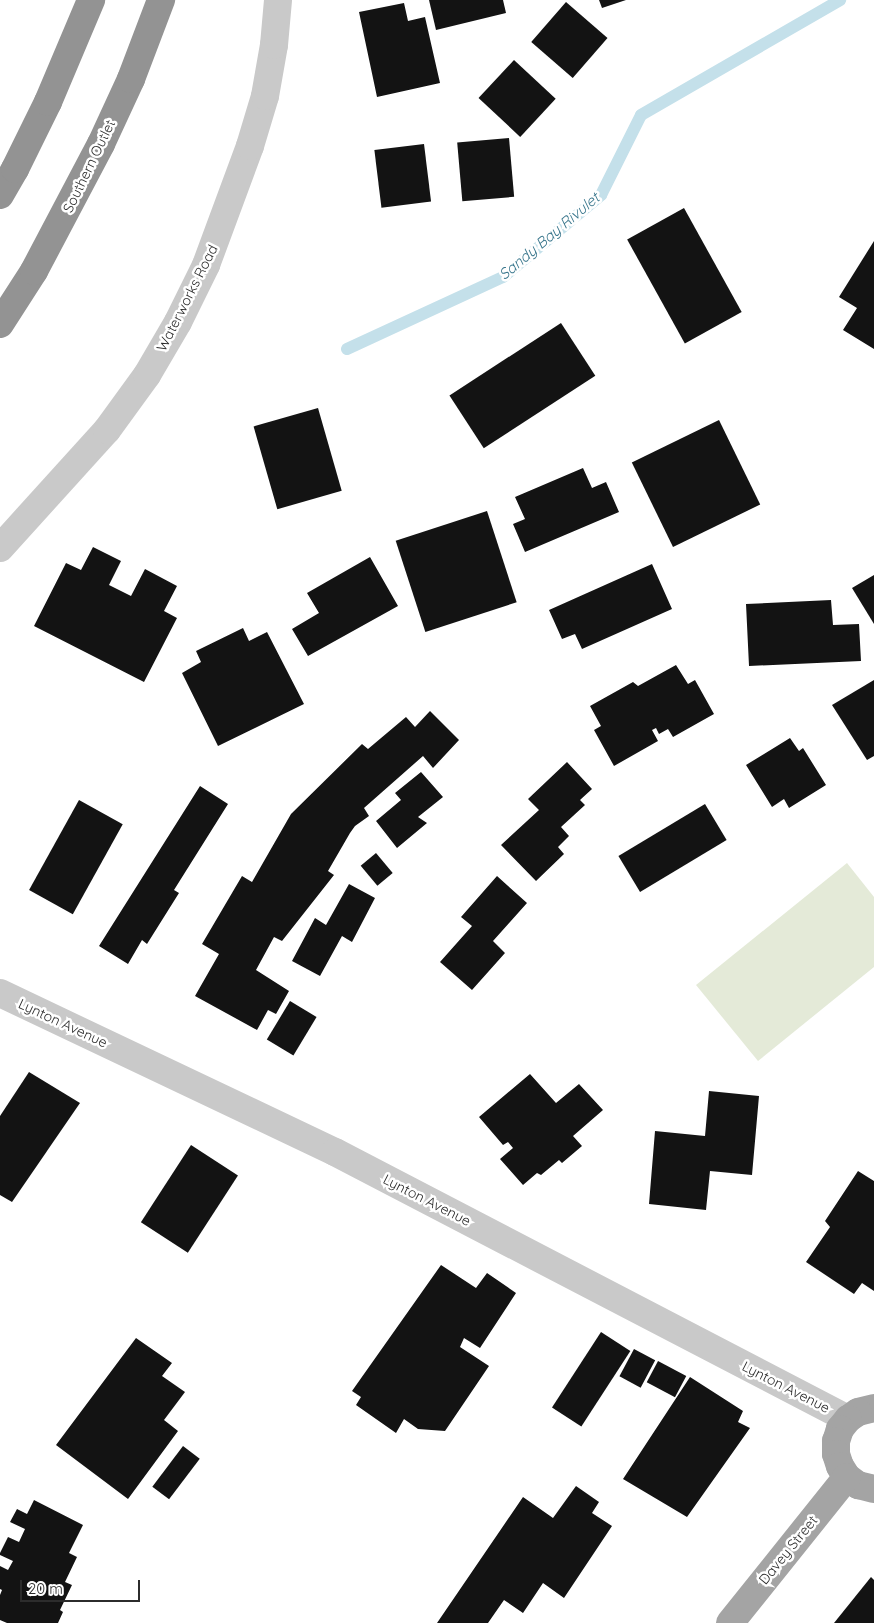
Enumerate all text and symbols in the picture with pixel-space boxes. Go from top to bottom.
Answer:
street label: Southern Outlet [59,117,119,215]
water label: Sandy Bay Rivulet [495,189,603,283]
street label: Waterworks Road [153,242,221,354]
street label: Lynton Avenue [16,995,110,1051]
street label: Lynton Avenue [380,1171,474,1229]
street label: Lynton Avenue [739,1358,833,1416]
street label: Davey Street [755,1512,821,1588]
scale bar [22,1570,142,1602]
text: 20 m [28,1579,63,1598]

